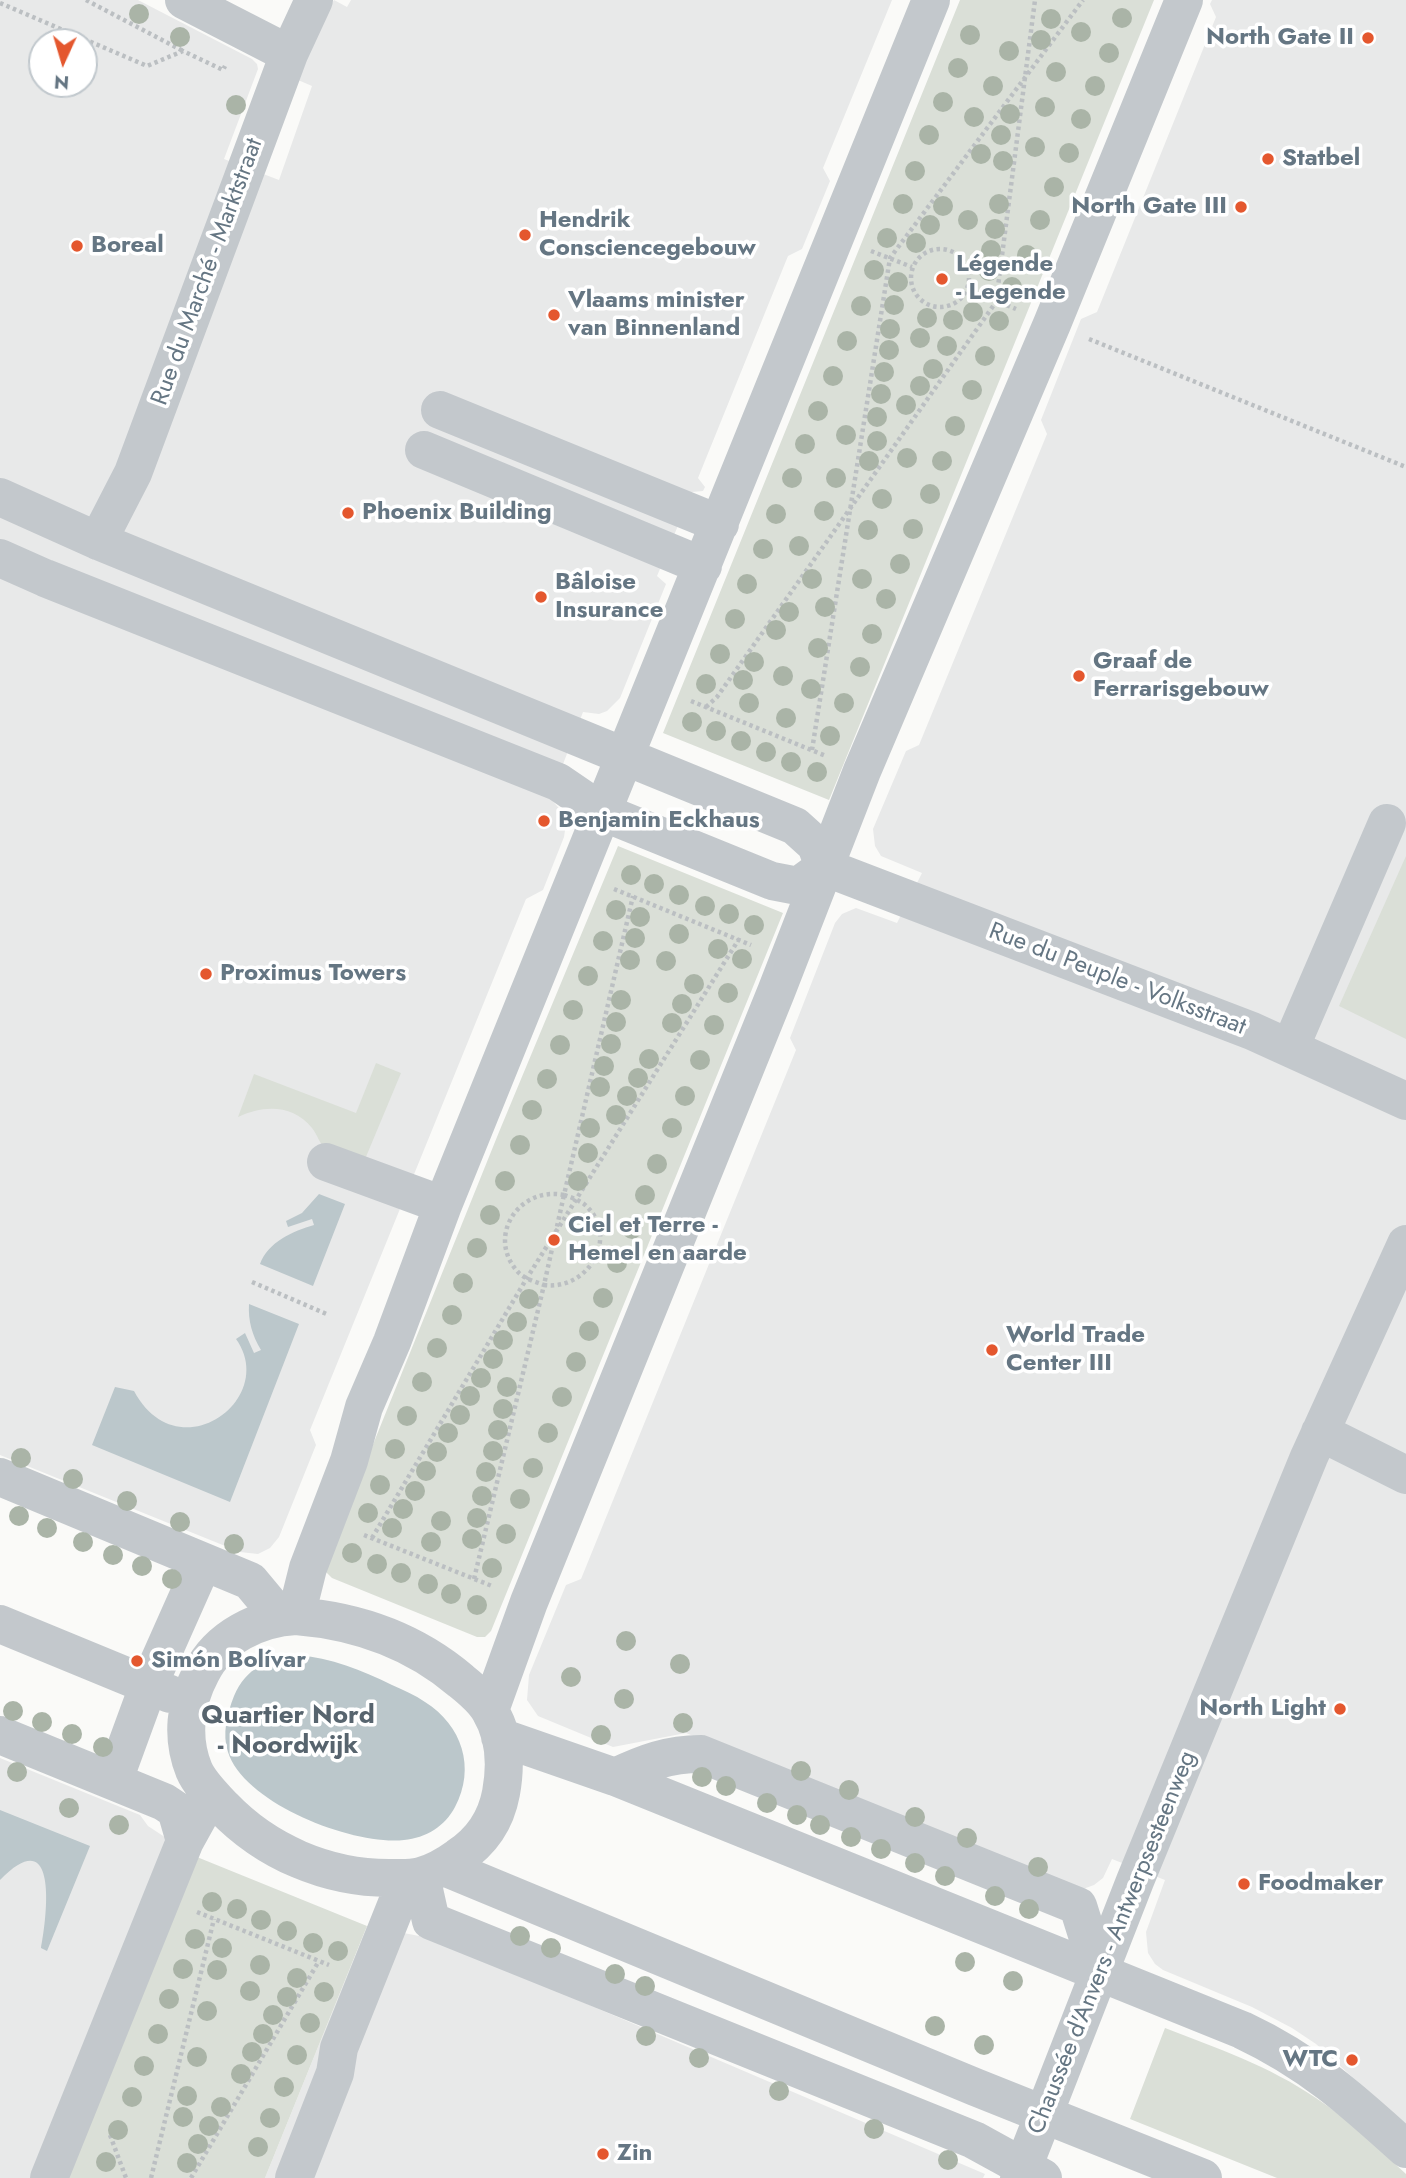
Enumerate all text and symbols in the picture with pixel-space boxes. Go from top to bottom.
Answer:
place label: North Gate II [1206,24,1354,52]
north arrow [28,28,98,98]
marker: North Gate II [1360,30,1376,46]
text: N [53,68,70,96]
street label: Rue du Marché - Marktstraat [146,135,270,409]
place label: Statbel [1282,145,1360,173]
marker: Statbel [1260,151,1276,167]
place label: North Gate III [1071,193,1227,221]
marker: North Gate III [1233,199,1249,215]
place label: Hendrik Consciencegebouw [539,207,756,263]
marker: Hendrik Consciencegebouw [517,227,533,243]
place label: Boreal [91,232,164,260]
marker: Boreal [69,238,85,254]
place label: Légende - Legende [956,251,1066,307]
marker: Légende - Legende [934,271,950,287]
place label: Vlaams minister van Binnenland [568,287,745,343]
marker: Vlaams minister van Binnenland [546,307,562,323]
place label: Phoenix Building [362,499,552,527]
marker: Phoenix Building [340,505,356,521]
place label: Bâloise Insurance [555,569,663,625]
marker: Bâloise Insurance [533,589,549,605]
place label: Graaf de Ferrarisgebouw [1093,648,1269,704]
marker: Graaf de Ferrarisgebouw [1071,668,1087,684]
place label: Benjamin Eckhaus [558,807,760,835]
marker: Benjamin Eckhaus [536,813,552,829]
street label: Rue du Peuple - Volksstraat [985,918,1249,1042]
place label: Proximus Towers [220,960,406,988]
marker: Proximus Towers [198,966,214,982]
place label: Ciel et Terre - Hemel en aarde [568,1212,747,1268]
marker: Ciel et Terre - Hemel en aarde [546,1232,562,1248]
place label: World Trade Center III [1006,1322,1145,1378]
marker: World Trade Center III [984,1342,1000,1358]
place label: Simón Bolívar [151,1647,306,1675]
marker: Simón Bolívar [129,1653,145,1669]
place label: North Light [1199,1695,1326,1723]
district label: Quartier Nord - Noordwijk [201,1701,375,1762]
marker: North Light [1332,1701,1348,1717]
street label: Chaussée d'Anvers - Antwerpsesteenweg [1023,1747,1203,2139]
place label: Foodmaker [1258,1870,1383,1898]
marker: Foodmaker [1236,1876,1252,1892]
place label: WTC [1282,2046,1338,2074]
marker: WTC [1344,2052,1360,2068]
place label: Zin [617,2140,652,2168]
marker: Zin [595,2146,611,2162]

